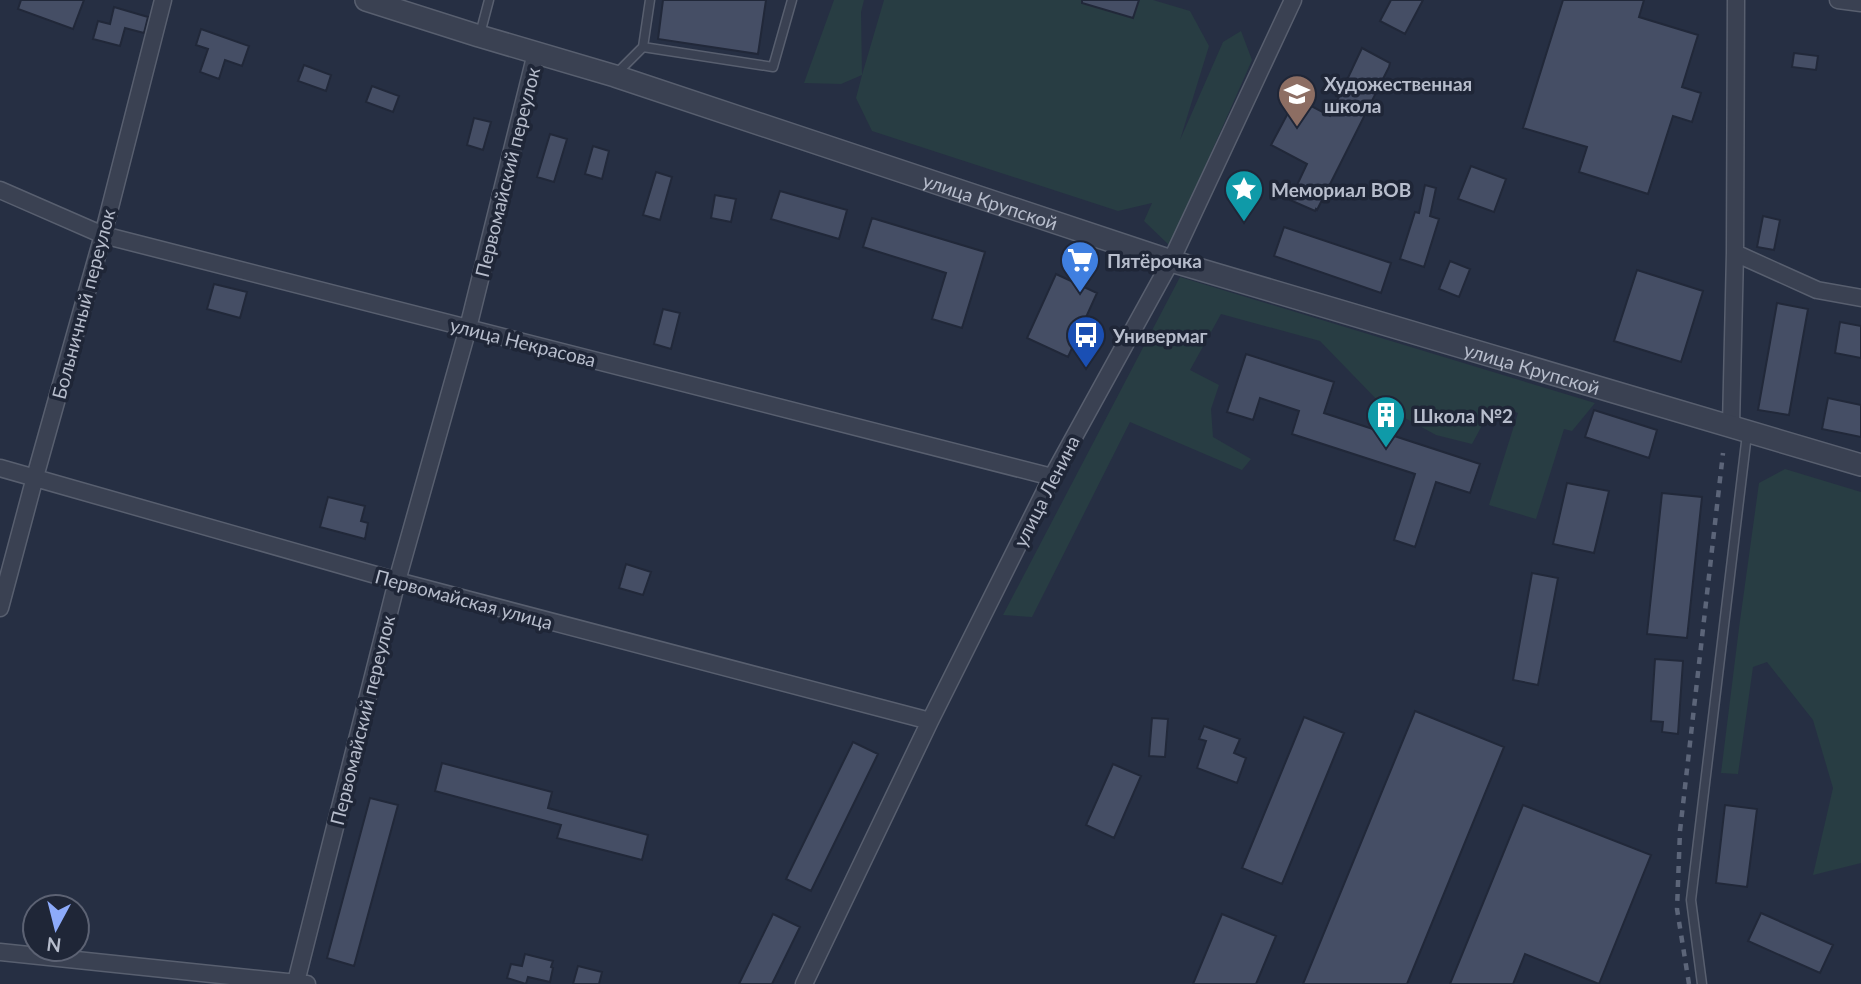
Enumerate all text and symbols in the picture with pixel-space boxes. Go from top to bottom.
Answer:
street label: Первомайский переулок [470,64,544,279]
place label: Художественная школа [1324,72,1472,117]
school or university icon: Художественная школа [1276,73,1318,128]
street label: улица Крупской [920,168,1061,234]
place icon: Мемориал ВОВ [1223,168,1265,223]
place label: Мемориал ВОВ [1271,178,1411,201]
street label: Больничный переулок [47,206,119,402]
supermarket icon: Пятёрочка [1059,239,1101,294]
place label: Пятёрочка [1107,249,1202,272]
street label: улица Некрасова [448,313,598,371]
bus stop icon: Универмаг [1065,314,1107,369]
place label: Универмаг [1112,324,1208,347]
street label: улица Крупской [1462,337,1603,399]
building icon: Школа №2 [1365,394,1407,449]
place label: Школа №2 [1413,404,1513,427]
street label: улица Ленина [1008,431,1084,551]
street label: Первомайская улица [373,564,555,634]
street label: Первомайский переулок [325,612,399,827]
north arrow [21,893,91,963]
text: N [45,933,63,958]

